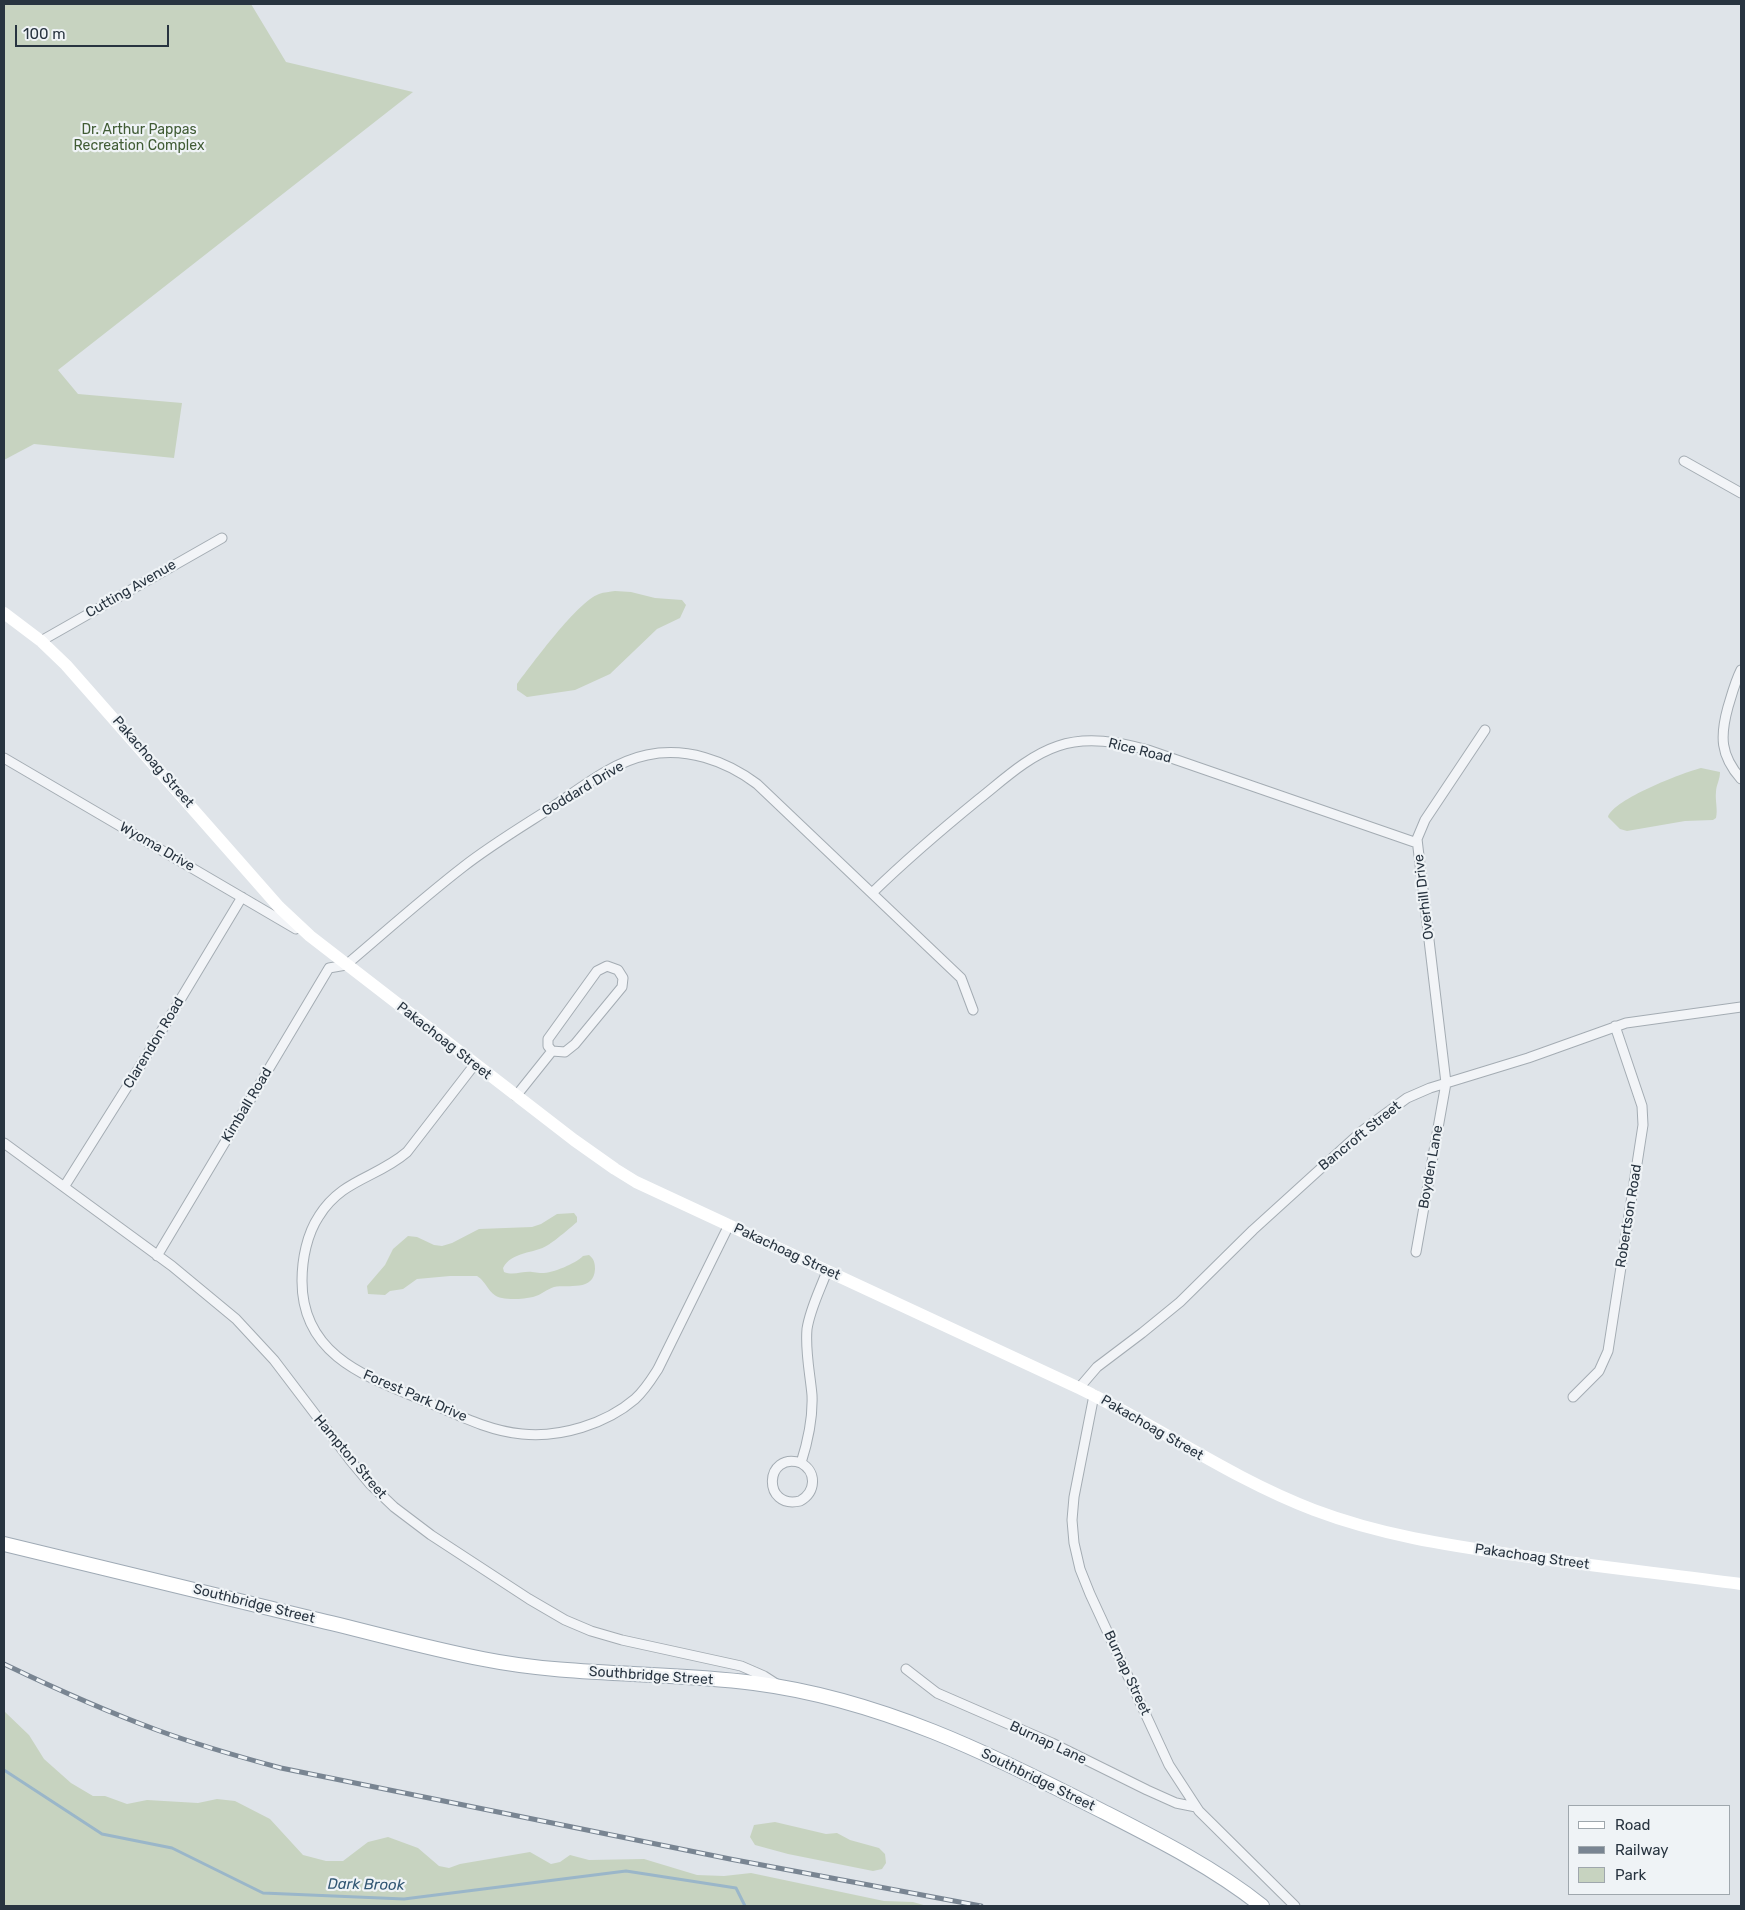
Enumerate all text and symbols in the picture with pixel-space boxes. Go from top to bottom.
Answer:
scale bar [18,15,171,47]
text: 100 m [23,25,65,43]
park label: Dr. Arthur Pappas Recreation Complex [74,122,204,154]
street label: Cutting Avenue [83,556,179,622]
street label: Pakachoag Street [109,713,197,811]
street label: Rice Road [1107,735,1173,767]
street label: Goddard Drive [539,758,627,820]
street label: Wyoma Drive [116,819,198,875]
street label: Overhill Drive [1410,853,1438,941]
street label: Clarendon Road [120,994,188,1092]
street label: Pakachoag Street [393,999,495,1083]
street label: Kimball Road [218,1065,276,1145]
street label: Bancroft Street [1315,1098,1405,1174]
street label: Boyden Lane [1415,1124,1447,1210]
street label: Robertson Road [1613,1163,1645,1269]
street label: Pakachoag Street [731,1220,843,1284]
street label: Forest Park Drive [360,1367,470,1425]
street label: Pakachoag Street [1098,1392,1206,1464]
street label: Hampton Street [310,1412,390,1502]
street label: Pakachoag Street [1474,1541,1590,1573]
street label: Southbridge Street [191,1581,317,1627]
street label: Burnap Street [1100,1628,1154,1718]
street label: Southbridge Street [588,1663,714,1689]
street label: Burnap Lane [1007,1718,1089,1768]
street label: Southbridge Street [978,1745,1098,1815]
legend [1568,1805,1730,1895]
text: Road [1615,1816,1651,1834]
text: Railway [1615,1841,1669,1859]
text: Park [1615,1866,1646,1884]
water label: Dark Brook [327,1875,405,1895]

